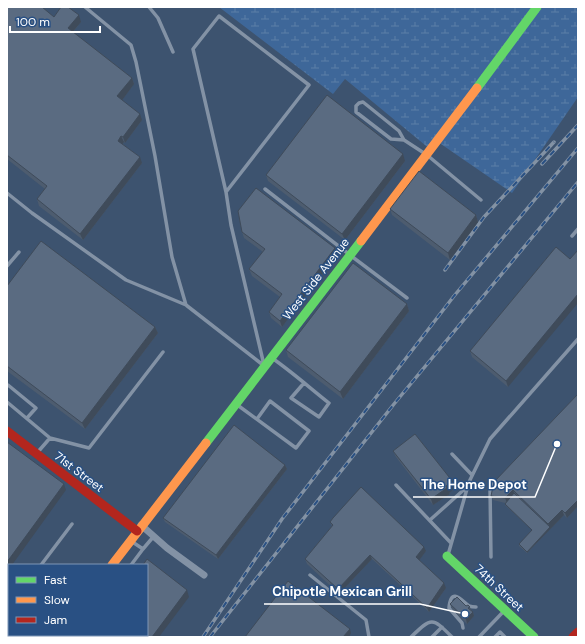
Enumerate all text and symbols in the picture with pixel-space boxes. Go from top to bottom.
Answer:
scale bar [10,8,100,34]
text: 100 m [16,14,50,30]
street label: West Side Avenue [279,235,353,323]
street label: 71st Street [51,448,107,496]
callout: The Home Depot [413,472,535,497]
text: The Home Depot [421,476,527,493]
street label: 74th Street [471,561,527,615]
legend [8,564,148,636]
text: Fast [44,572,67,588]
callout: Chipotle Mexican Grill [264,579,420,604]
text: Chipotle Mexican Grill [272,583,412,600]
text: Slow [44,592,70,608]
text: Jam [44,612,67,628]

